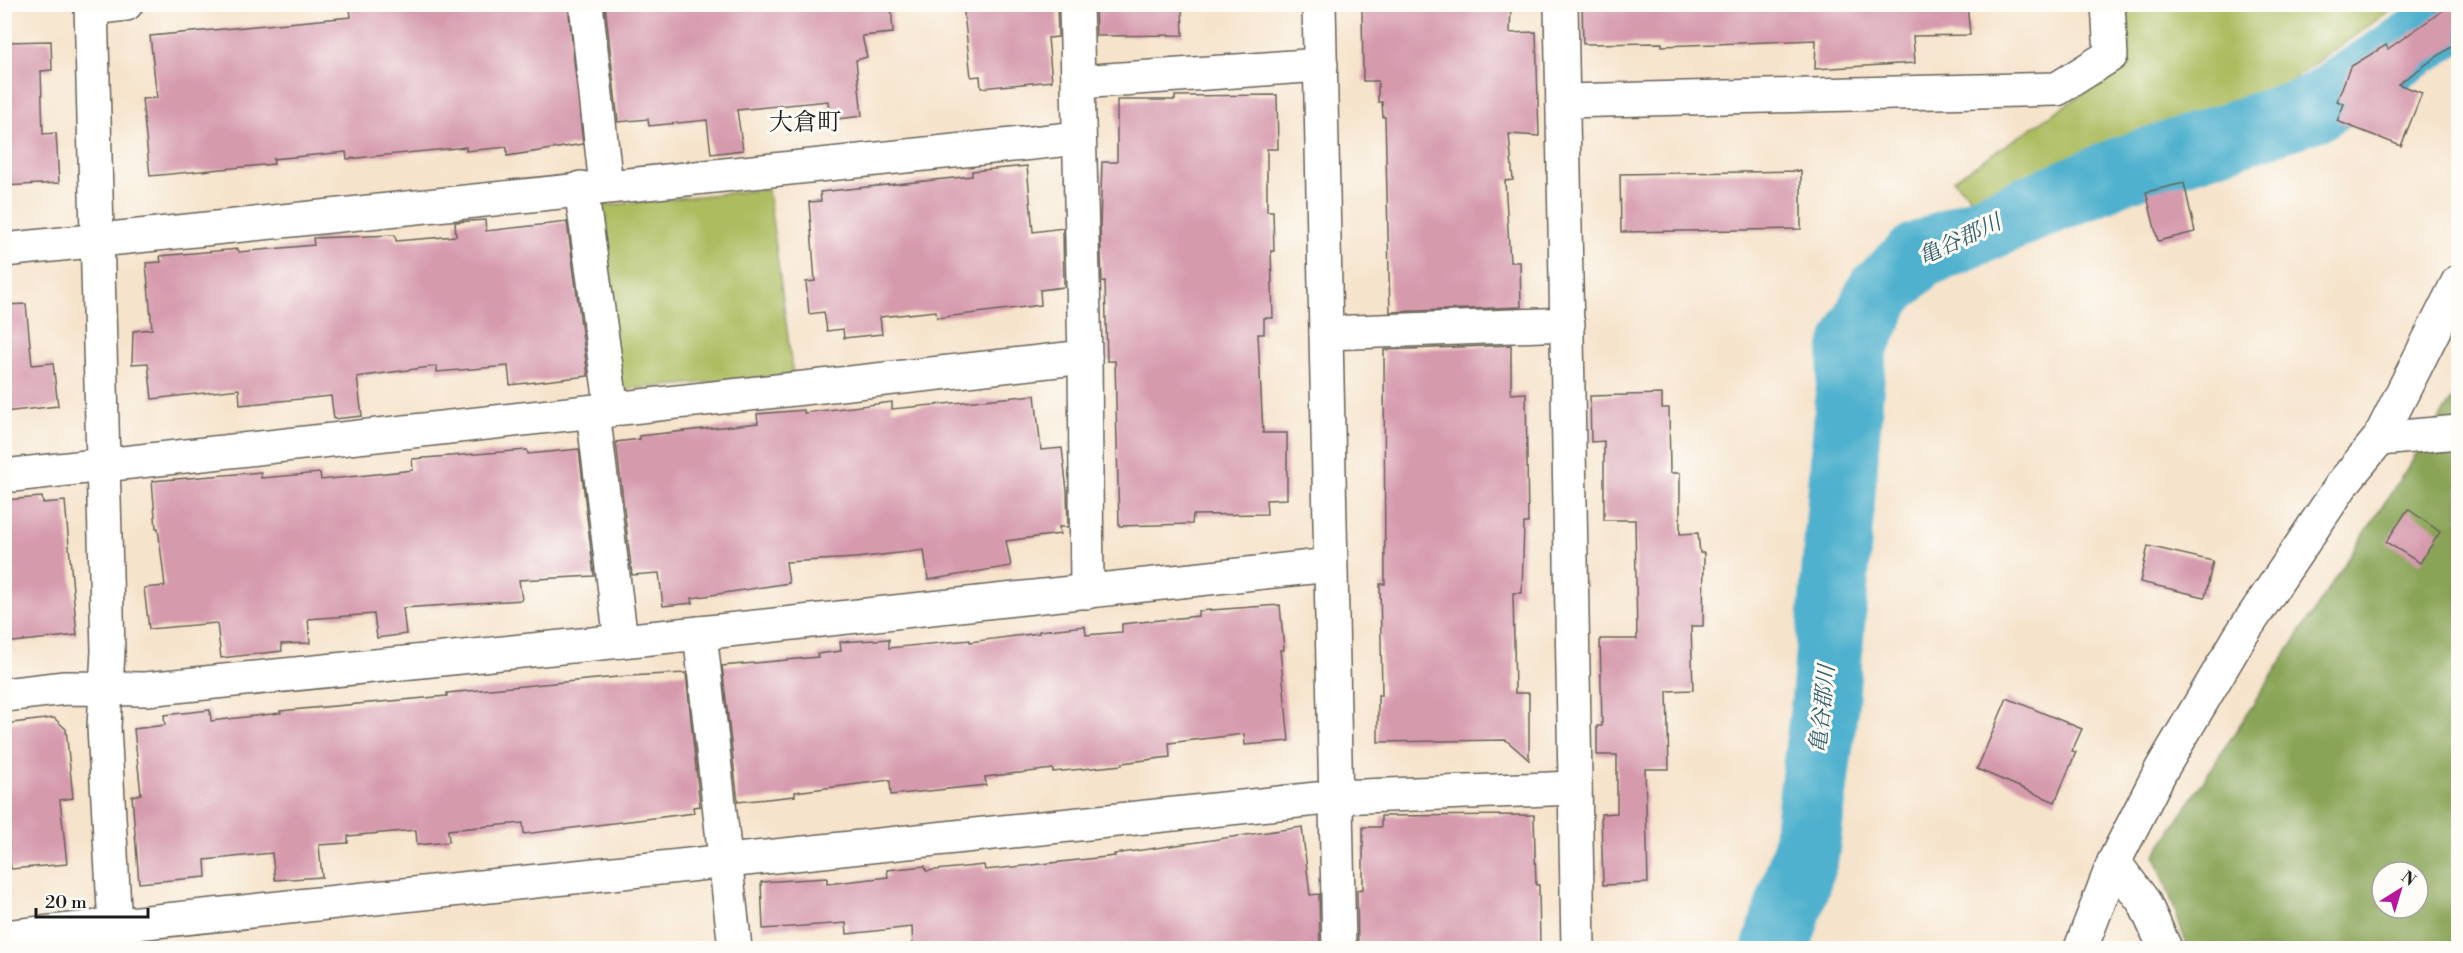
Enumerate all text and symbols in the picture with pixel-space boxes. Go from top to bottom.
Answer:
district label: 大倉町 [769,108,841,138]
water label: 亀谷郡川 [1914,208,2007,271]
water label: 亀谷郡川 [1805,662,1841,754]
north arrow [2370,860,2430,920]
text: N [2397,867,2420,891]
scale bar [36,881,148,919]
text: 20 m [45,891,87,914]

